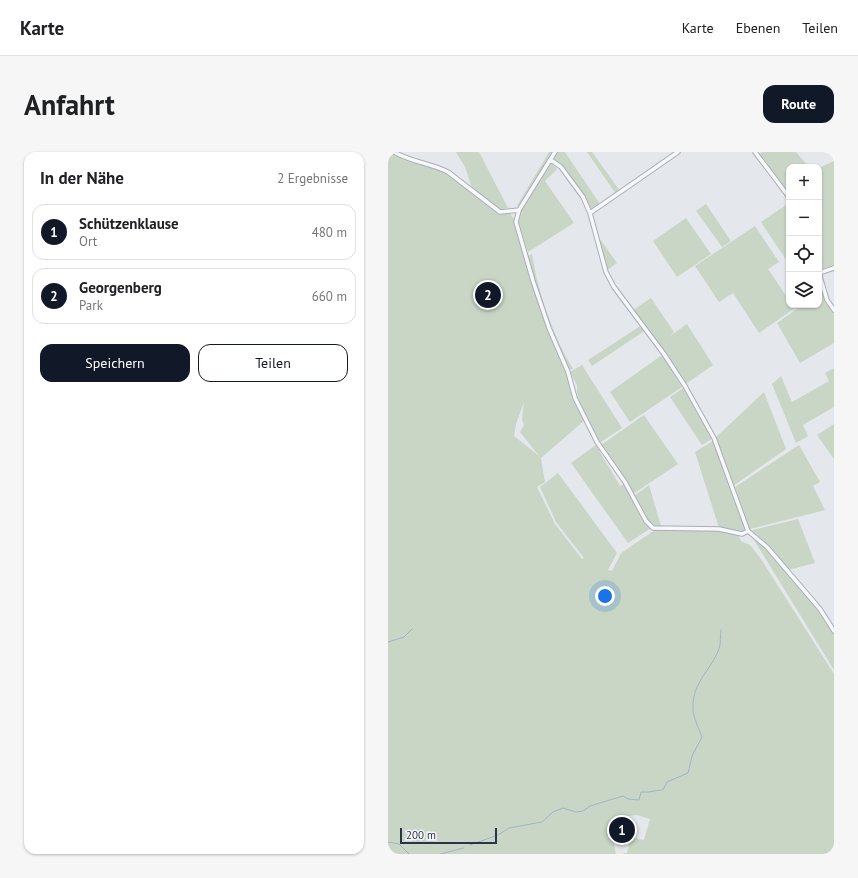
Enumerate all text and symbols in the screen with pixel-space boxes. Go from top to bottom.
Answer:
text: Karte [20,16,64,40]
text: Karte [682,19,714,37]
text: Ebenen [736,19,780,37]
text: Teilen [802,19,838,37]
button: Route [763,85,834,123]
text: Anfahrt [24,86,115,123]
map controls [786,164,822,308]
button: + [786,164,822,200]
text: In der Nähe [40,167,124,189]
text: 2 Ergebnisse [277,170,348,187]
button: − [786,200,822,236]
text: Schützenklause [79,214,179,233]
text: 1 [50,224,58,241]
text: 480 m [312,224,347,241]
text: Ort [79,233,97,250]
button: locate [786,236,822,272]
button: layers [786,272,822,308]
text: Georgenberg [79,278,162,297]
pin: 2 [475,280,501,310]
text: 2 [50,288,58,305]
text: 660 m [312,288,347,305]
text: Park [79,297,103,314]
button: Speichern [40,344,190,382]
button: Teilen [198,344,348,382]
your location [595,586,615,606]
pin: 1 [609,815,635,845]
scale bar [400,826,497,845]
text: 200 m [406,828,436,842]

